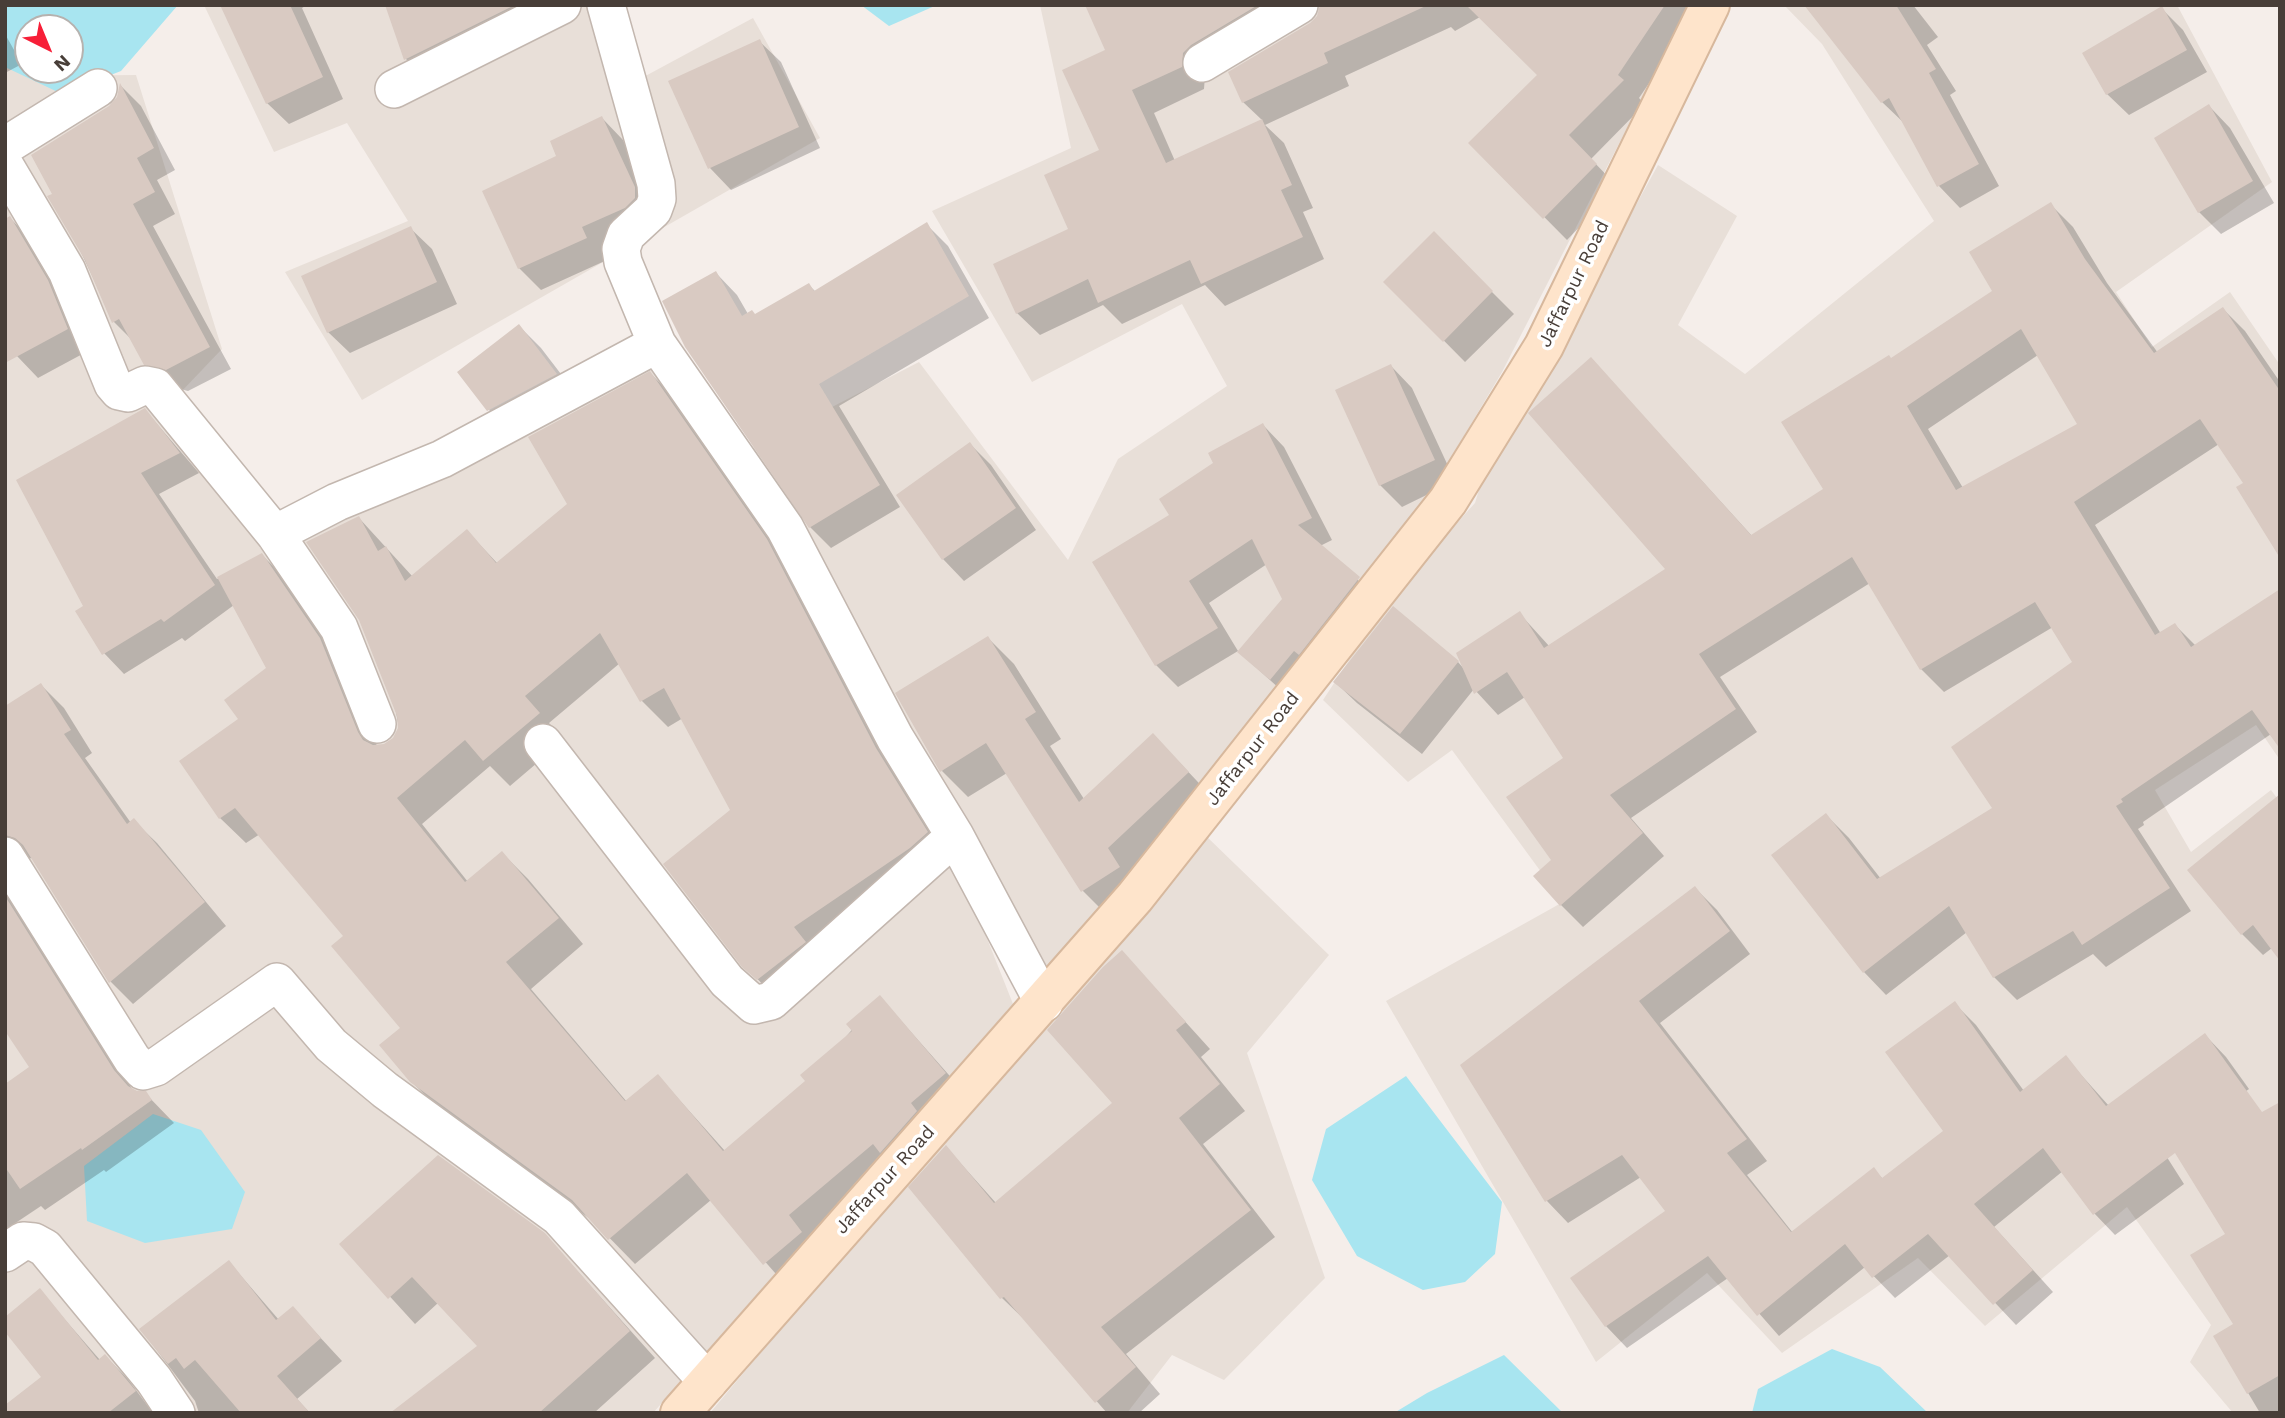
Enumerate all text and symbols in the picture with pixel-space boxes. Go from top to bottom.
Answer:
north arrow [14,14,84,84]
text: N [49,50,75,76]
street label: Jaffarpur Road [1533,217,1615,351]
street label: Jaffarpur Road [1201,688,1305,810]
street label: Jaffarpur Road [830,1121,940,1239]

